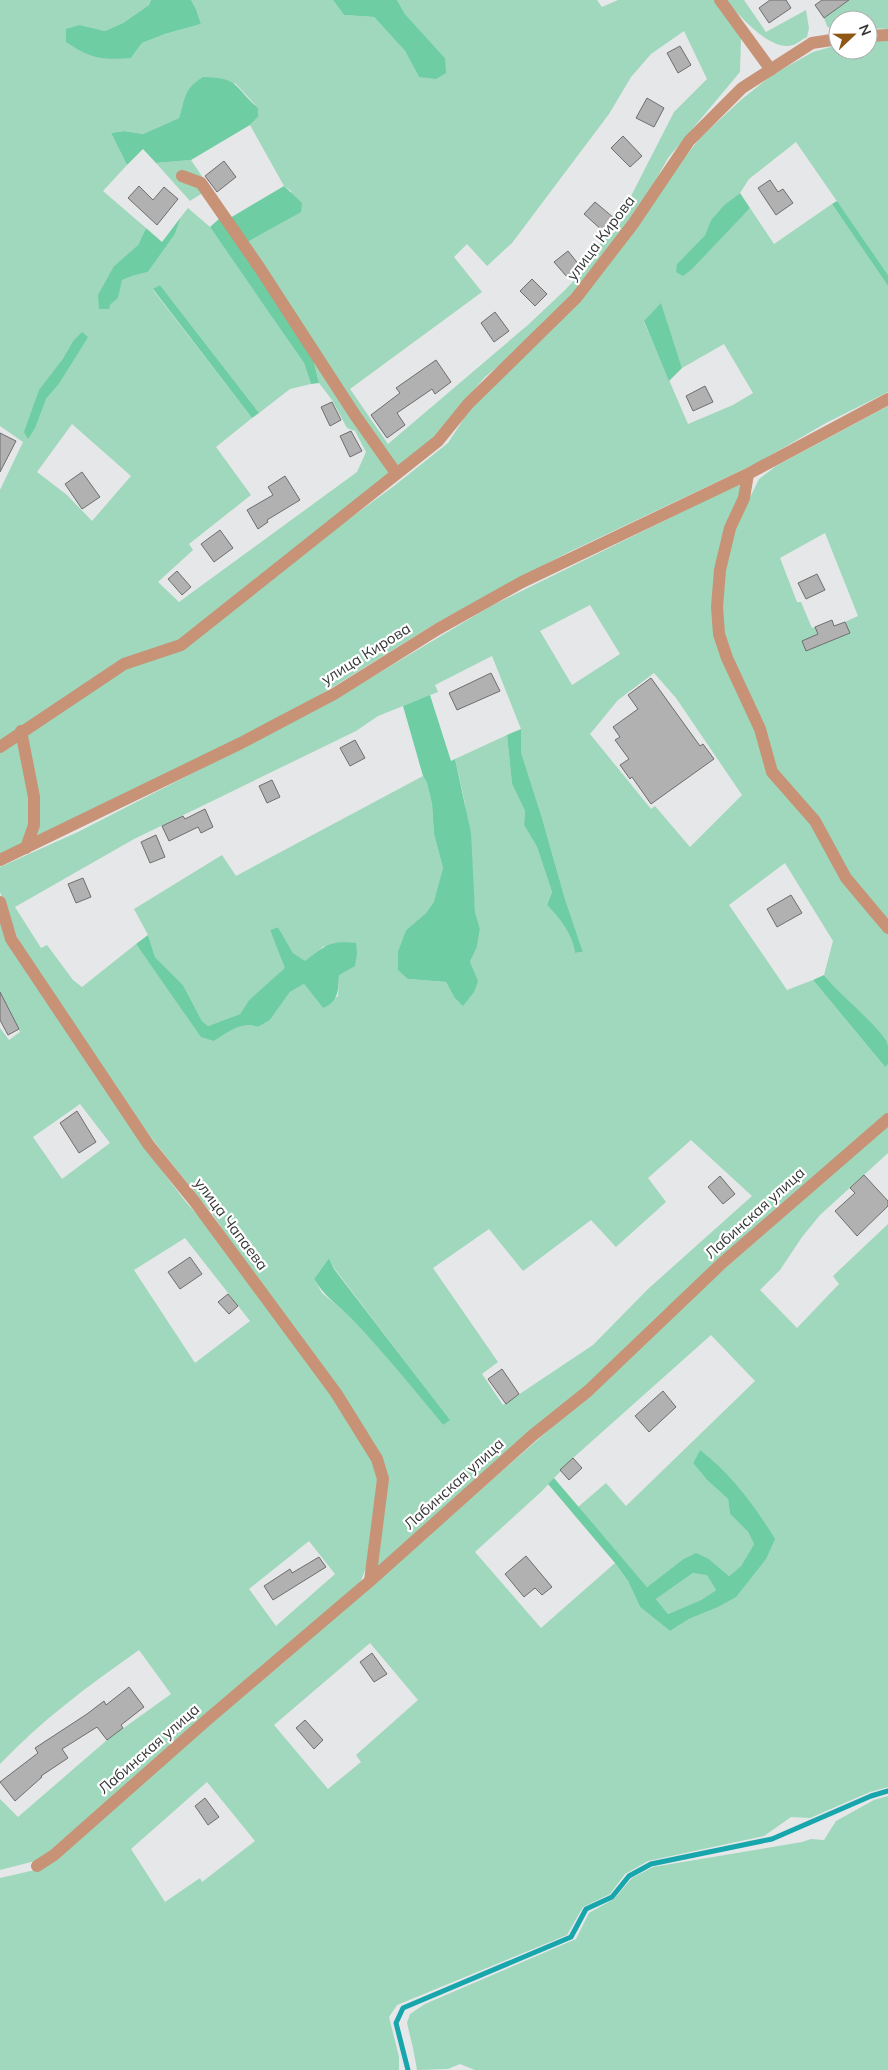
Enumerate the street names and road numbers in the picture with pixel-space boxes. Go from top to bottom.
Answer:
street label: улица Кирова [562,191,639,284]
street label: улица Кирова [318,619,414,689]
street label: Лабинская улица [701,1163,809,1262]
street label: улица Чапаева [190,1174,272,1274]
street label: Лабинская улица [400,1434,508,1533]
street label: Лабинская улица [94,1700,203,1798]

